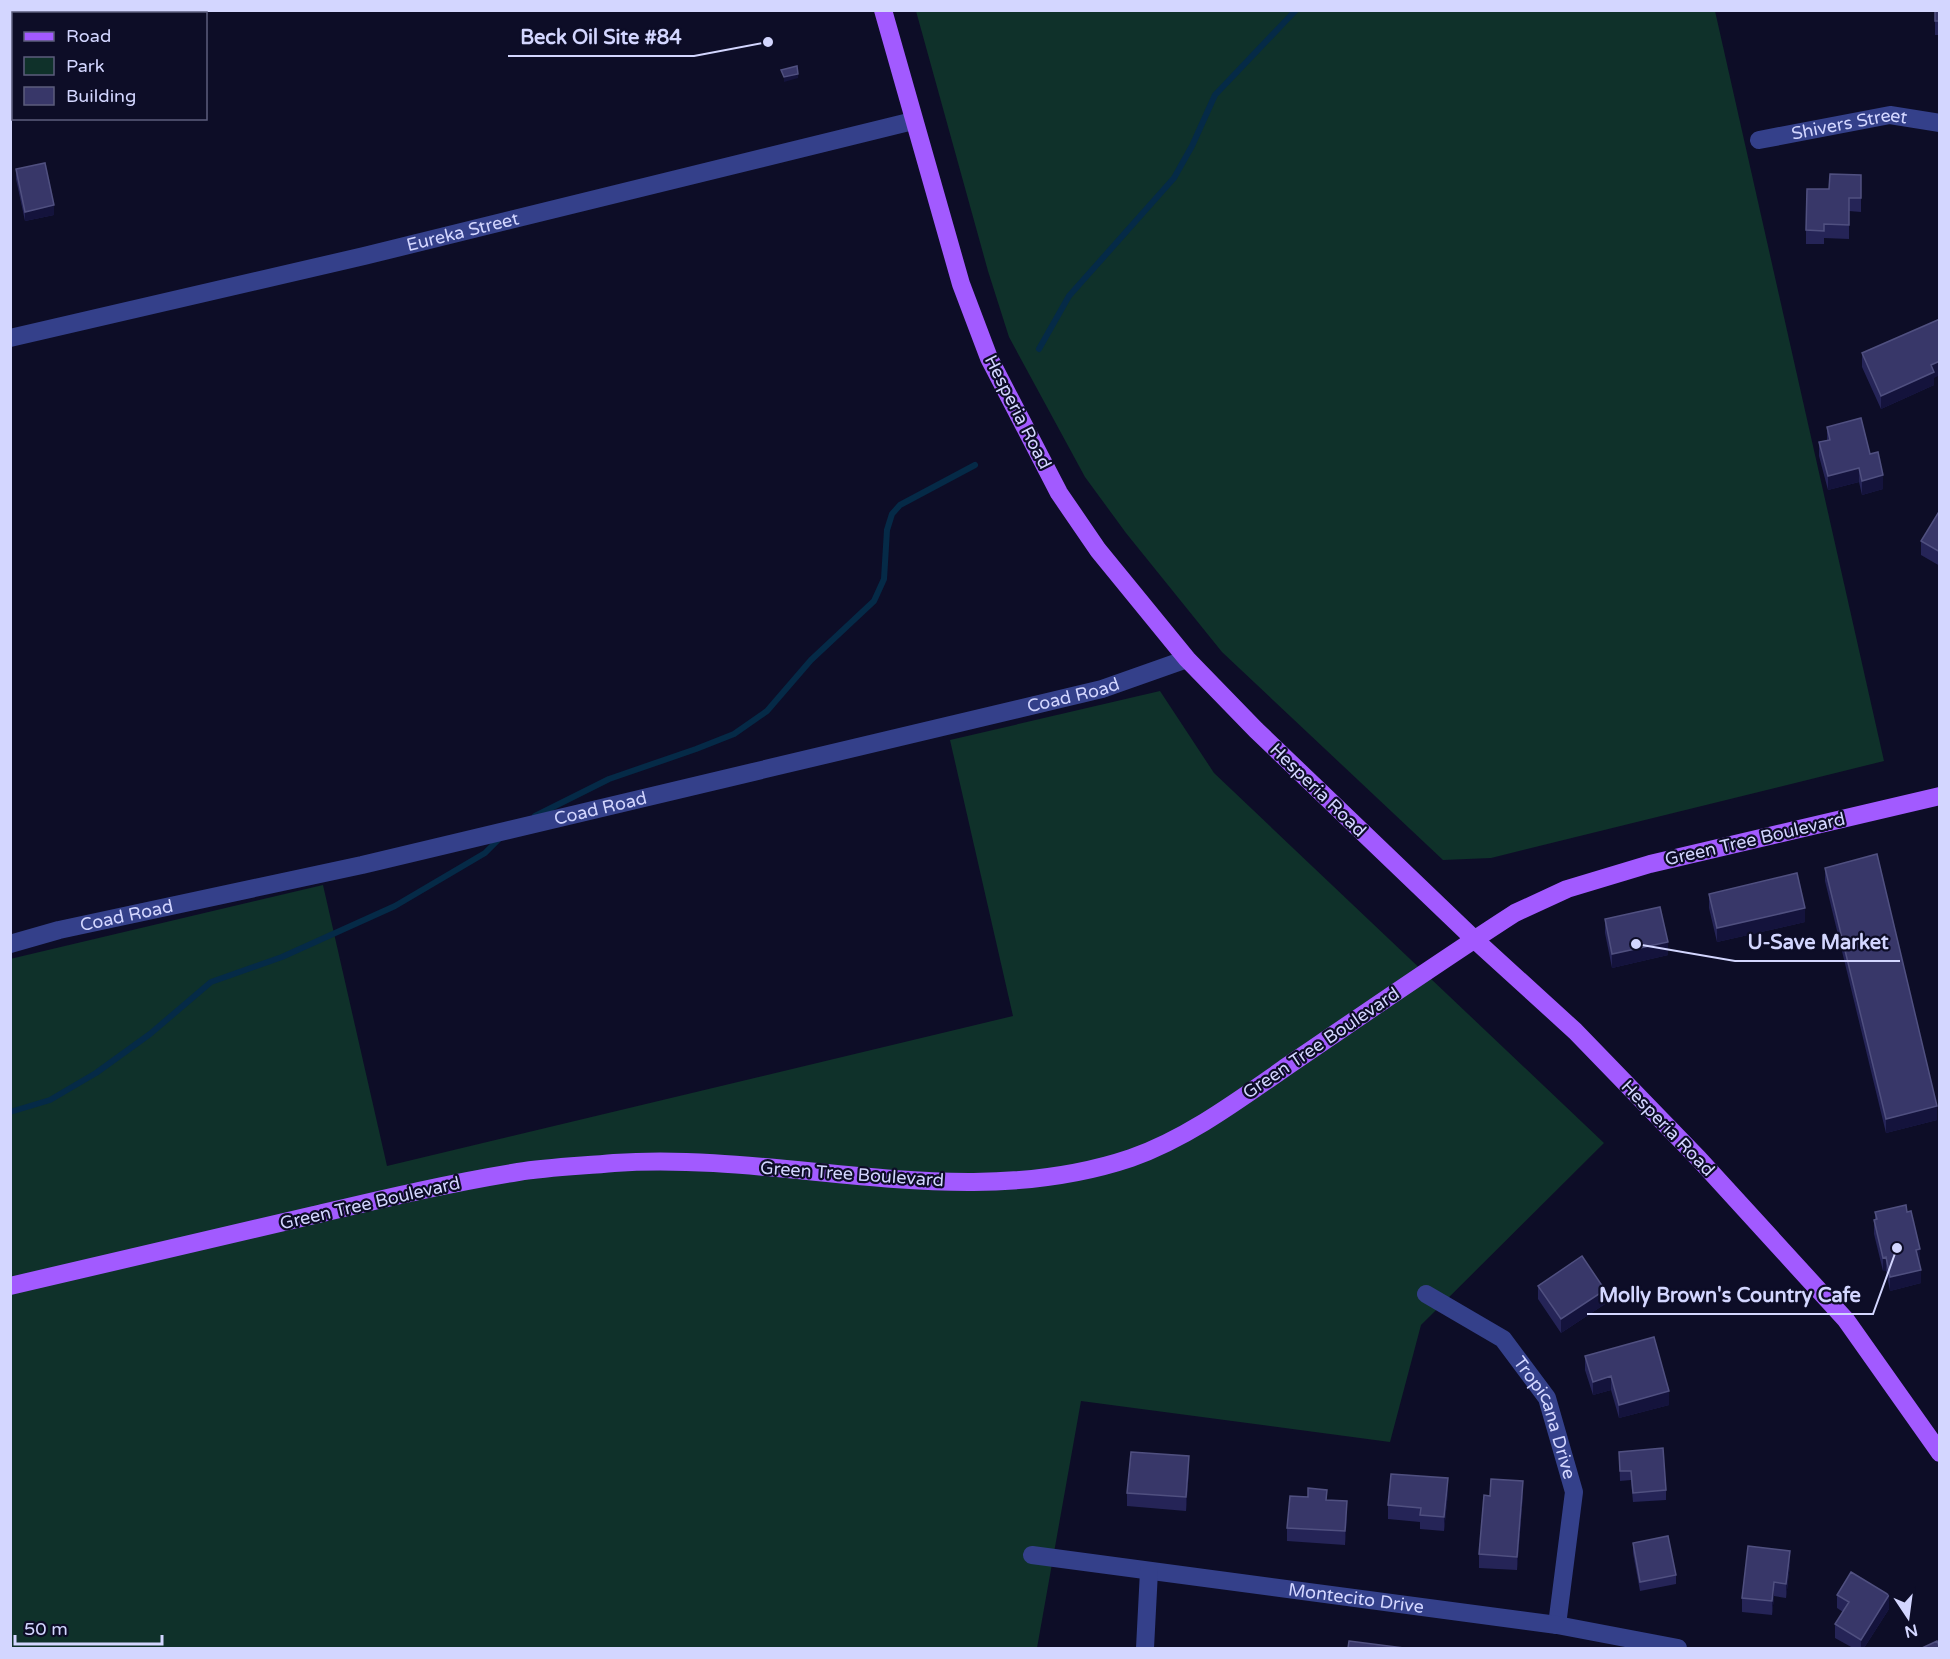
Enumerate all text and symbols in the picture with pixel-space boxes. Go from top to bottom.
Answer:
legend [12,12,207,120]
callout: Beck Oil Site #84 [508,18,694,56]
text: Road [66,25,111,47]
text: Beck Oil Site #84 [520,26,682,50]
text: Park [66,55,105,77]
text: Building [66,85,136,107]
street label: Shivers Street [1789,104,1909,145]
street label: Eureka Street [404,207,521,256]
street label: Hesperia Road [980,351,1056,473]
street label: Coad Road [1025,673,1122,717]
street label: Hesperia Road [1265,739,1371,841]
street label: Coad Road [552,787,649,830]
street label: Green Tree Boulevard [1663,808,1847,870]
street label: Coad Road [78,895,175,936]
callout: U-Save Market [1735,923,1900,961]
text: U-Save Market [1747,931,1889,955]
street label: Green Tree Boulevard [1238,982,1404,1104]
street label: Hesperia Road [1617,1075,1719,1181]
street label: Green Tree Boulevard [759,1157,945,1191]
street label: Green Tree Boulevard [278,1172,462,1234]
callout: Molly Brown's Country Cafe [1587,1276,1873,1314]
text: Molly Brown's Country Cafe [1599,1284,1861,1308]
street label: Tropicana Drive [1509,1352,1581,1482]
street label: Montecito Drive [1287,1578,1425,1618]
north arrow [1878,1587,1938,1647]
scale bar [15,1608,162,1646]
text: 50 m [24,1618,68,1640]
text: N [1903,1619,1920,1642]

